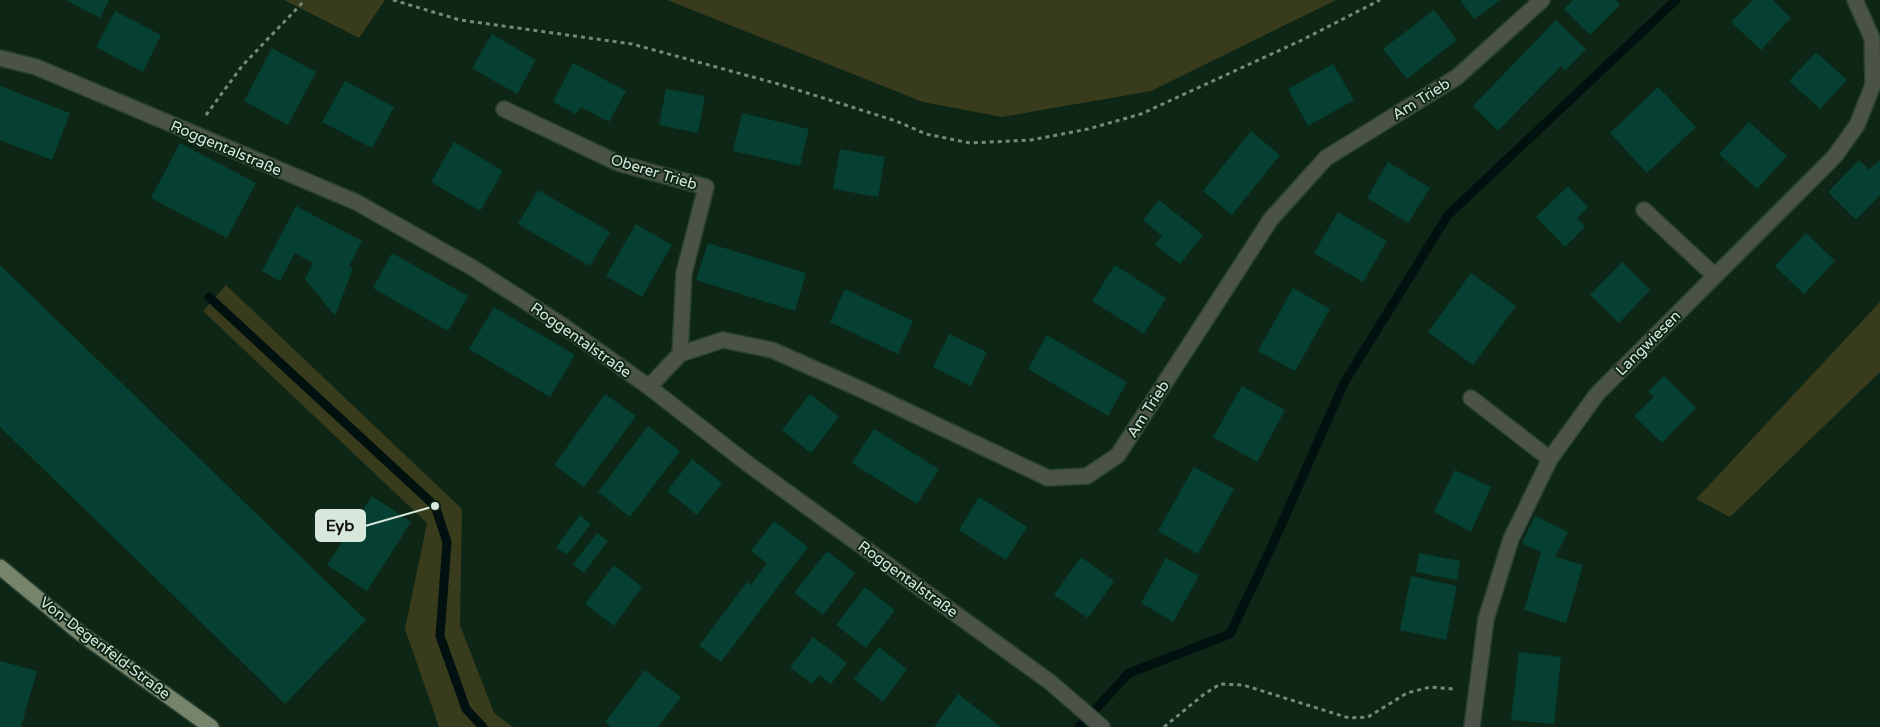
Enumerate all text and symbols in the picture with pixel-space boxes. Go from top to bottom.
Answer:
street label: Am Trieb [1389,74,1453,124]
street label: Roggentalstraße [168,117,284,179]
street label: Oberer Trieb [609,150,699,194]
street label: Roggentalstraße [527,299,635,381]
street label: Langwiesen [1612,307,1684,379]
street label: Am Trieb [1123,377,1173,441]
callout: Eyb [316,510,365,541]
text: Eyb [326,516,354,536]
street label: Roggentalstraße [855,537,961,621]
street label: Von-Degenfeld-Straße [36,593,174,703]

